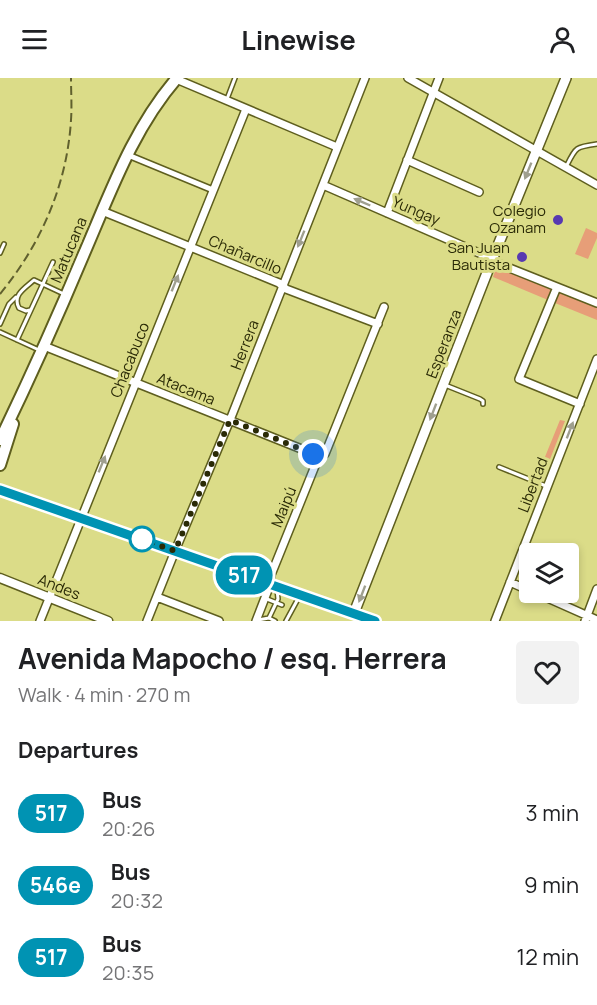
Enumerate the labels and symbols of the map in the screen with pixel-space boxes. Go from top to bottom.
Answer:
one-way arrow [523,162,532,180]
street label: Yungay [389,191,443,230]
one-way arrow [353,197,371,207]
place label: Colegio Ozanam [489,200,546,238]
marker: Colegio Ozanam [551,213,565,227]
street label: Matucana [45,214,92,286]
street label: Chañarcillo [205,230,285,279]
one-way arrow [296,231,306,249]
place label: San Juan Bautista [447,237,510,275]
marker: San Juan Bautista [515,250,529,264]
one-way arrow [171,274,180,292]
street label: Esperanza [421,306,466,381]
street label: Herrera [225,317,264,373]
street label: Chacabuco [105,319,154,401]
street label: Atacama [154,367,218,410]
one-way arrow [428,403,437,421]
one-way arrow [565,420,575,438]
your location [298,439,328,469]
street label: Libertad [512,454,553,515]
one-way arrow [98,455,107,473]
street label: Maipú [266,483,301,530]
unlabelled marker [129,526,155,552]
line badge: 517 [210,556,278,594]
street label: Andes [35,569,84,605]
one-way arrow [357,585,367,603]

